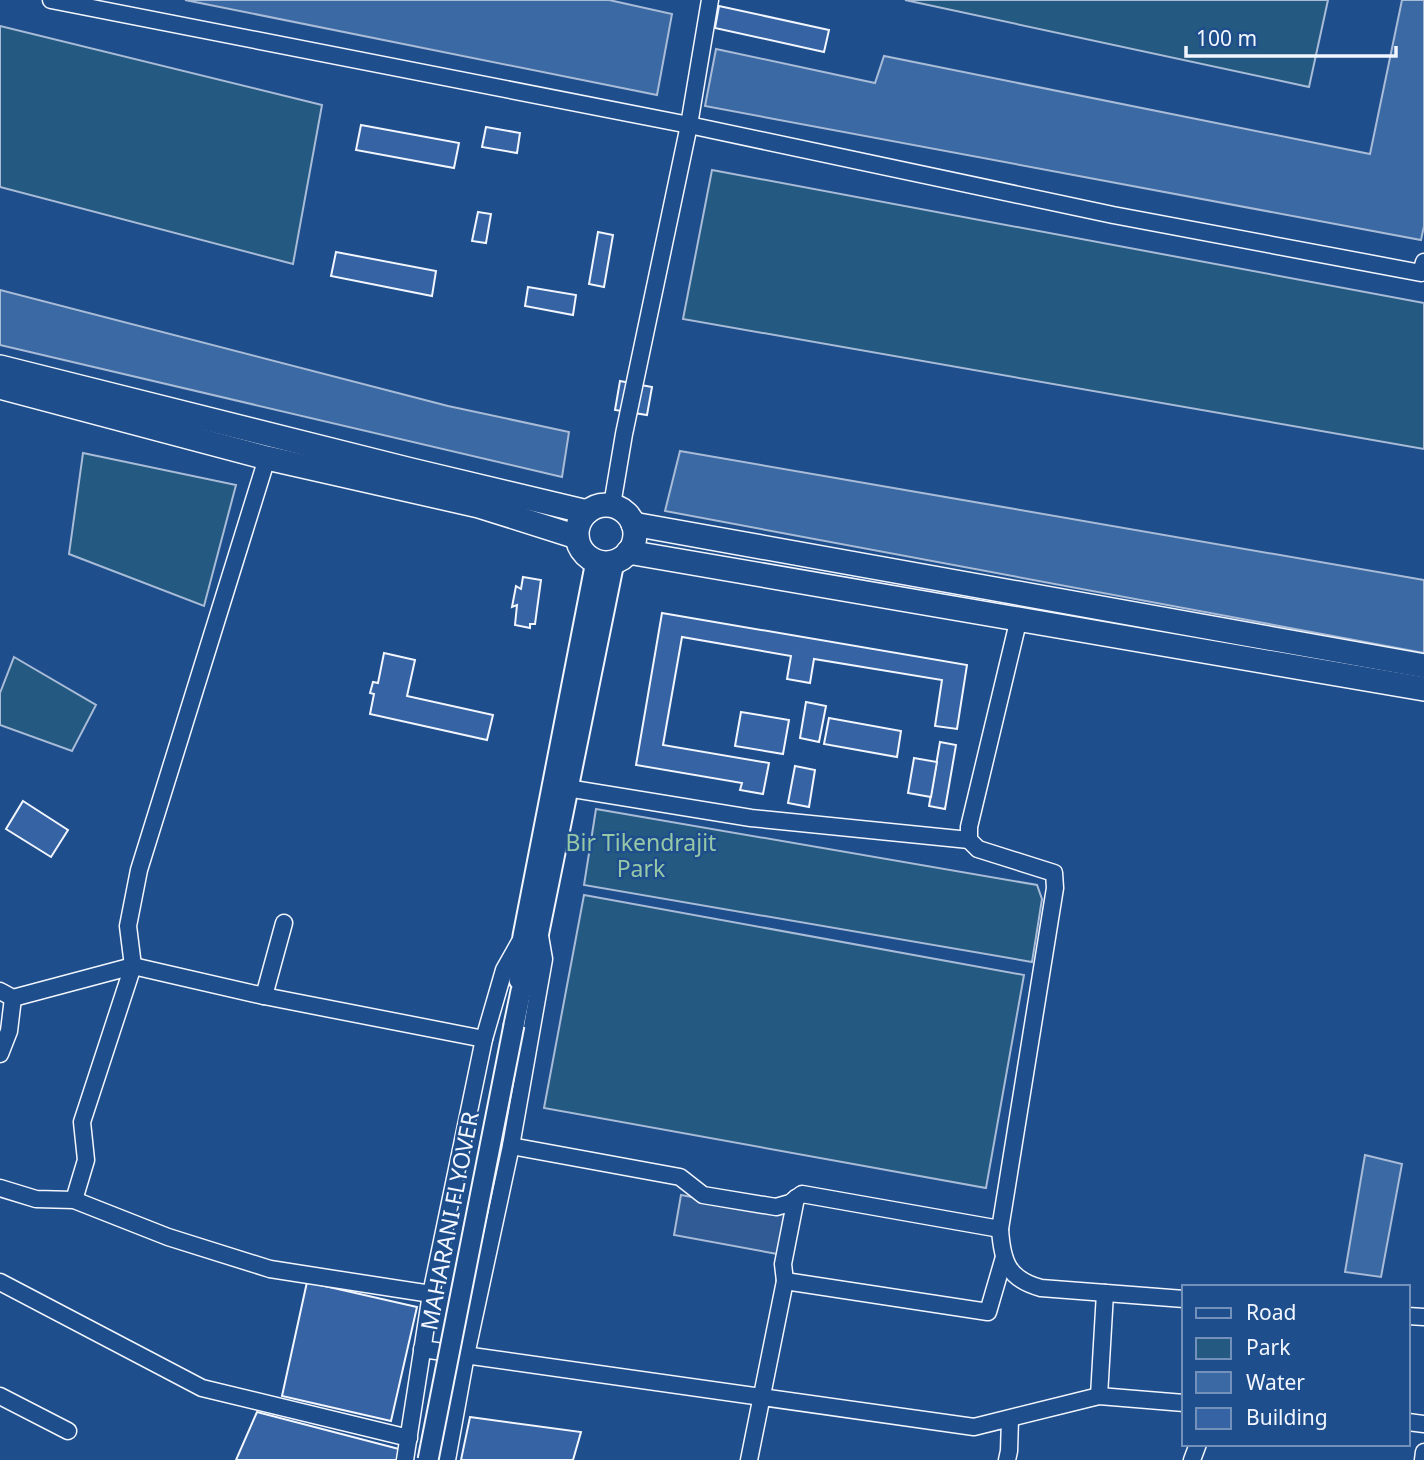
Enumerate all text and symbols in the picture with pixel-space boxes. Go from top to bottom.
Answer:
scale bar [1186,14,1396,58]
text: 100 m [1196,24,1257,52]
park label: Bir Tikendrajit Park [566,826,716,884]
street label: MAHARANI FLYOVER [412,1109,486,1333]
legend [1182,1285,1410,1446]
text: Road [1246,1298,1296,1326]
text: Park [1246,1333,1291,1361]
text: Water [1246,1368,1305,1396]
text: Building [1246,1403,1328,1431]

